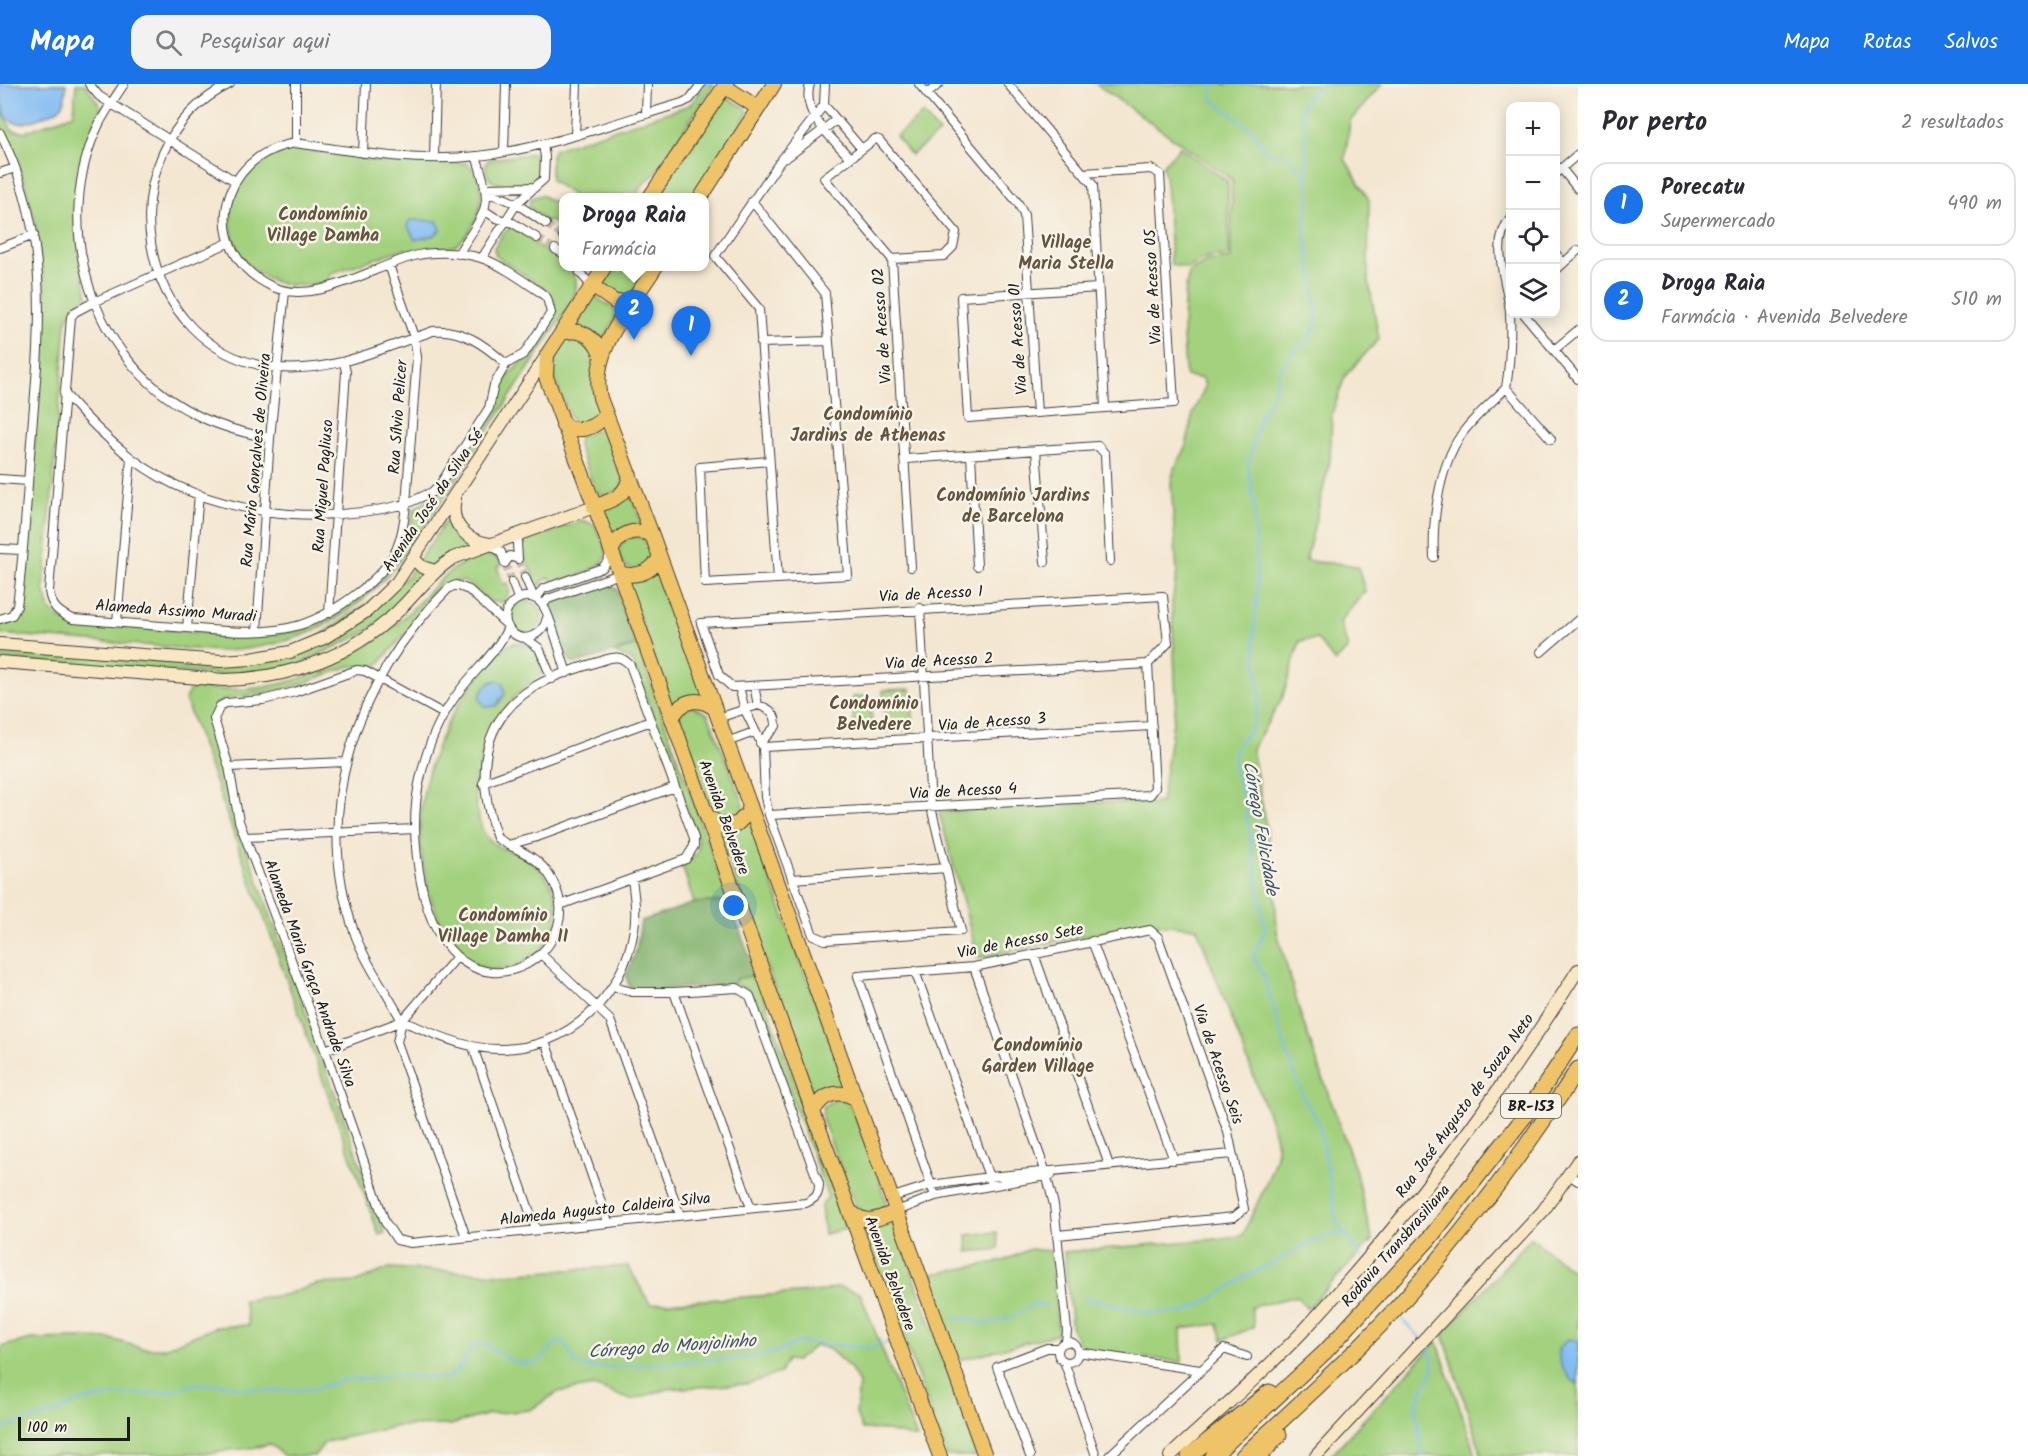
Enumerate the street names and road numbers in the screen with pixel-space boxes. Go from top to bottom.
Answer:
street label: Via de Acesso 05 [1138,227,1169,345]
street label: Via de Acesso 02 [866,267,899,385]
street label: Via de Acesso 01 [1002,282,1035,396]
street label: Rua Mário Gonçalves de Oliveira [235,352,278,568]
street label: Rua Sílvio Pelicer [382,357,415,475]
street label: Rua Miguel Pagliuso [306,419,341,554]
street label: Avenida José da Silva Sé [376,424,491,577]
street label: Via de Acesso 1 [878,579,984,610]
street label: Alameda Assimo Muradi [94,593,258,630]
street label: Via de Acesso 2 [884,646,994,677]
street label: Via de Acesso 3 [937,706,1047,739]
street label: Avenida Belvedere [691,756,756,879]
street label: Via de Acesso 4 [908,776,1018,807]
street label: Alameda Maria Graça Andrade Silva [257,856,363,1091]
street label: Via de Acesso Sete [955,917,1086,966]
street label: Via de Acesso Seis [1185,1001,1250,1128]
street label: Rua José Augusto de Souza Neto [1390,1008,1541,1203]
road number: BR-153 [1501,1094,1561,1118]
street label: Rodovia Transbrasiliana [1335,1179,1457,1313]
street label: Alameda Augusto Caldeira Silva [498,1186,712,1233]
street label: Avenida Belvedere [857,1212,922,1335]

